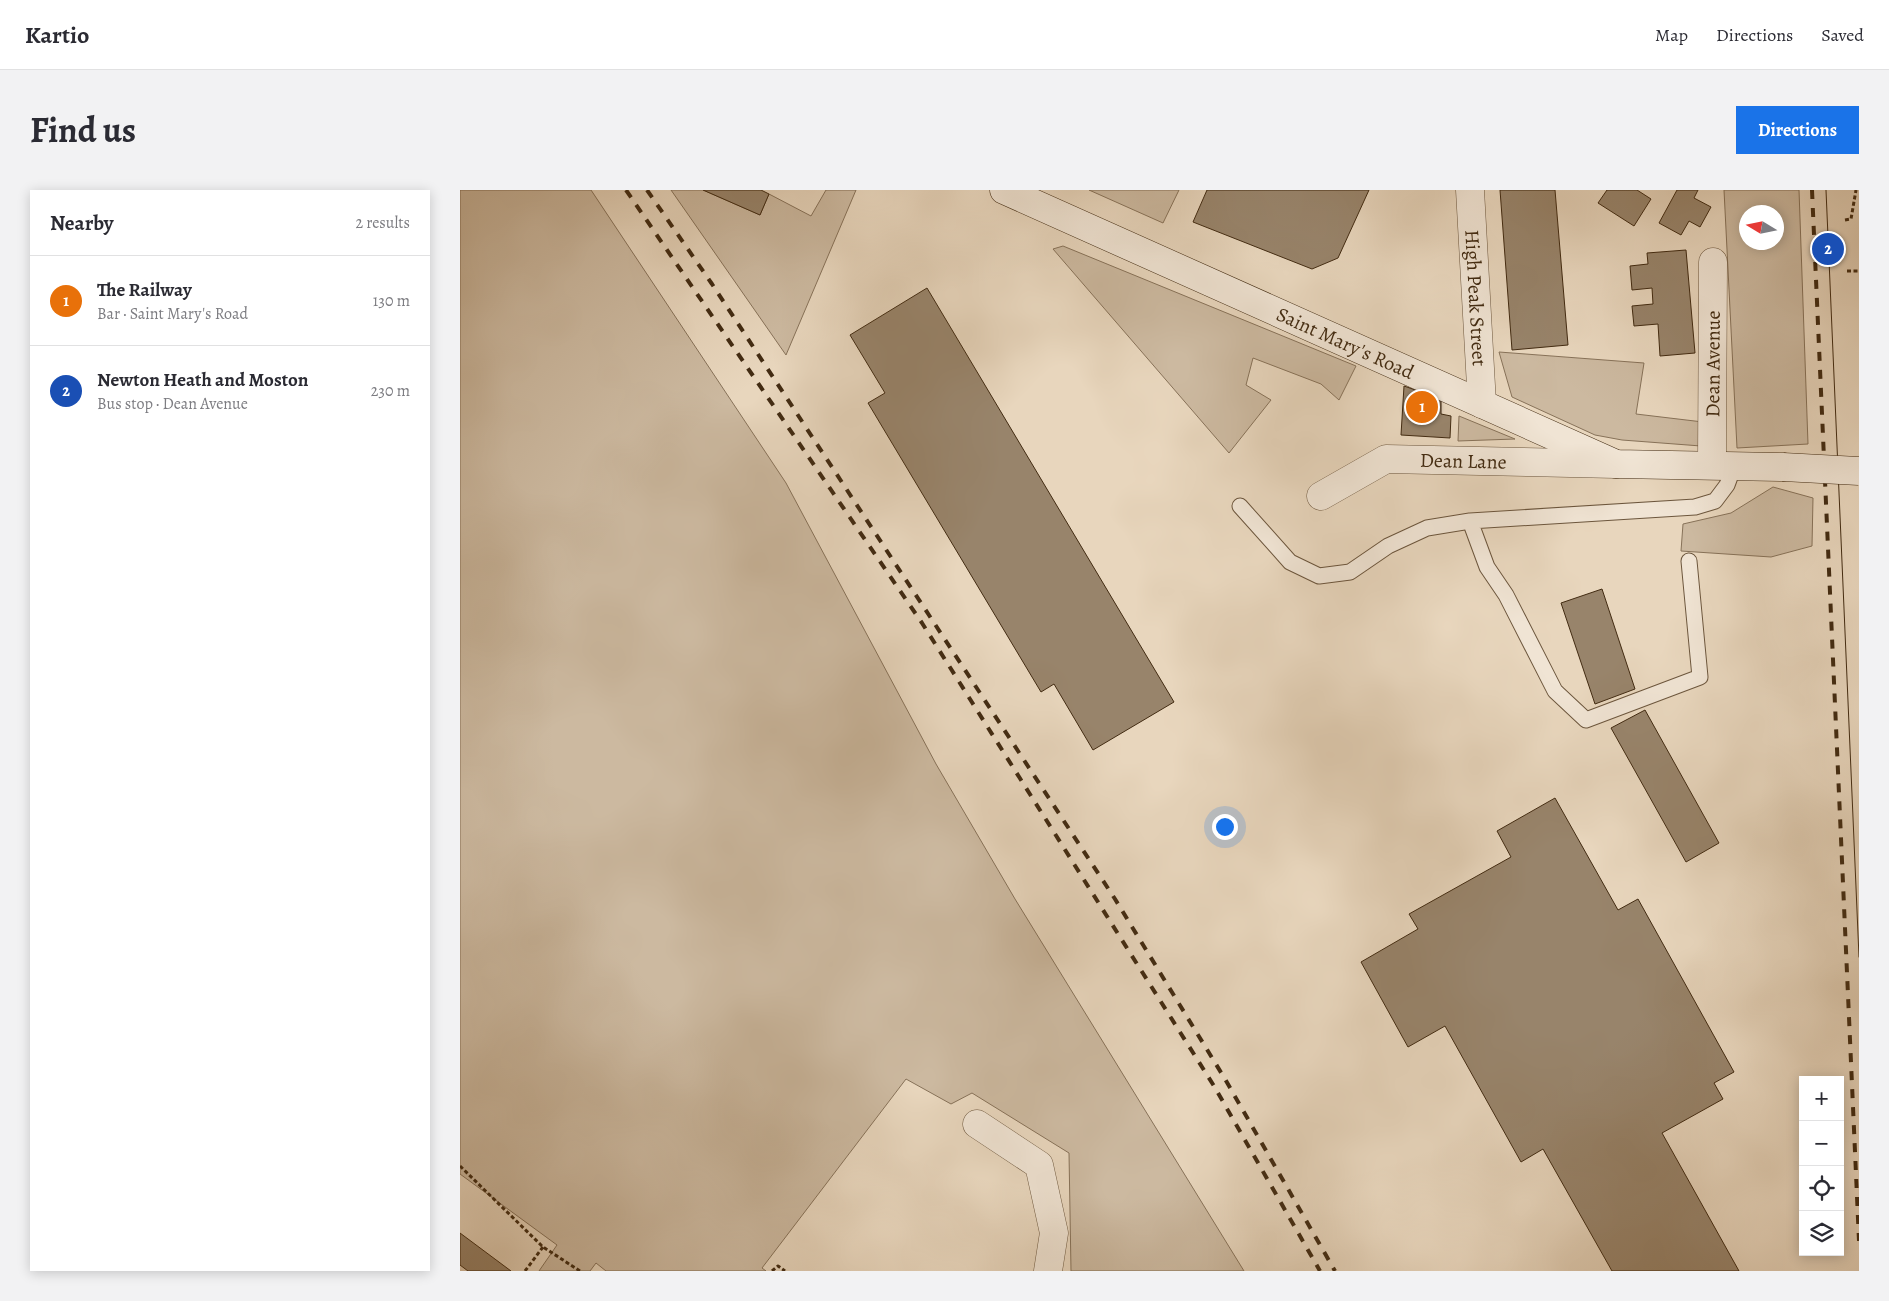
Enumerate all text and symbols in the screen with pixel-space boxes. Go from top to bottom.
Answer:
text: Kartio [25,19,89,51]
text: Map [1655,23,1688,47]
text: Directions [1716,23,1793,47]
text: Saved [1821,23,1864,47]
text: Find us [30,106,136,154]
button: Directions [1736,106,1859,154]
north arrow [1739,205,1784,250]
text: Nearby [50,209,113,237]
text: 2 results [355,212,410,234]
street label: High Peak Street [1458,229,1493,367]
pin: 2 [1812,230,1844,268]
text: The Railway [97,277,192,303]
text: 1 [63,290,69,312]
text: 130 m [373,290,410,312]
street label: Saint Mary's Road [1272,301,1418,386]
text: Bar · Saint Mary's Road [97,303,248,325]
street label: Dean Avenue [1699,310,1727,418]
text: Newton Heath and Moston [97,367,308,393]
text: 2 [62,380,70,402]
text: 230 m [371,380,410,402]
pin: 1 [1406,388,1438,426]
text: Bus stop · Dean Avenue [97,393,248,415]
street label: Dean Lane [1420,447,1507,476]
your location [1212,814,1238,840]
map controls [1799,1076,1844,1256]
button: + [1799,1076,1844,1121]
button: − [1799,1121,1844,1166]
button: locate [1799,1166,1844,1211]
button: layers [1799,1211,1844,1256]

